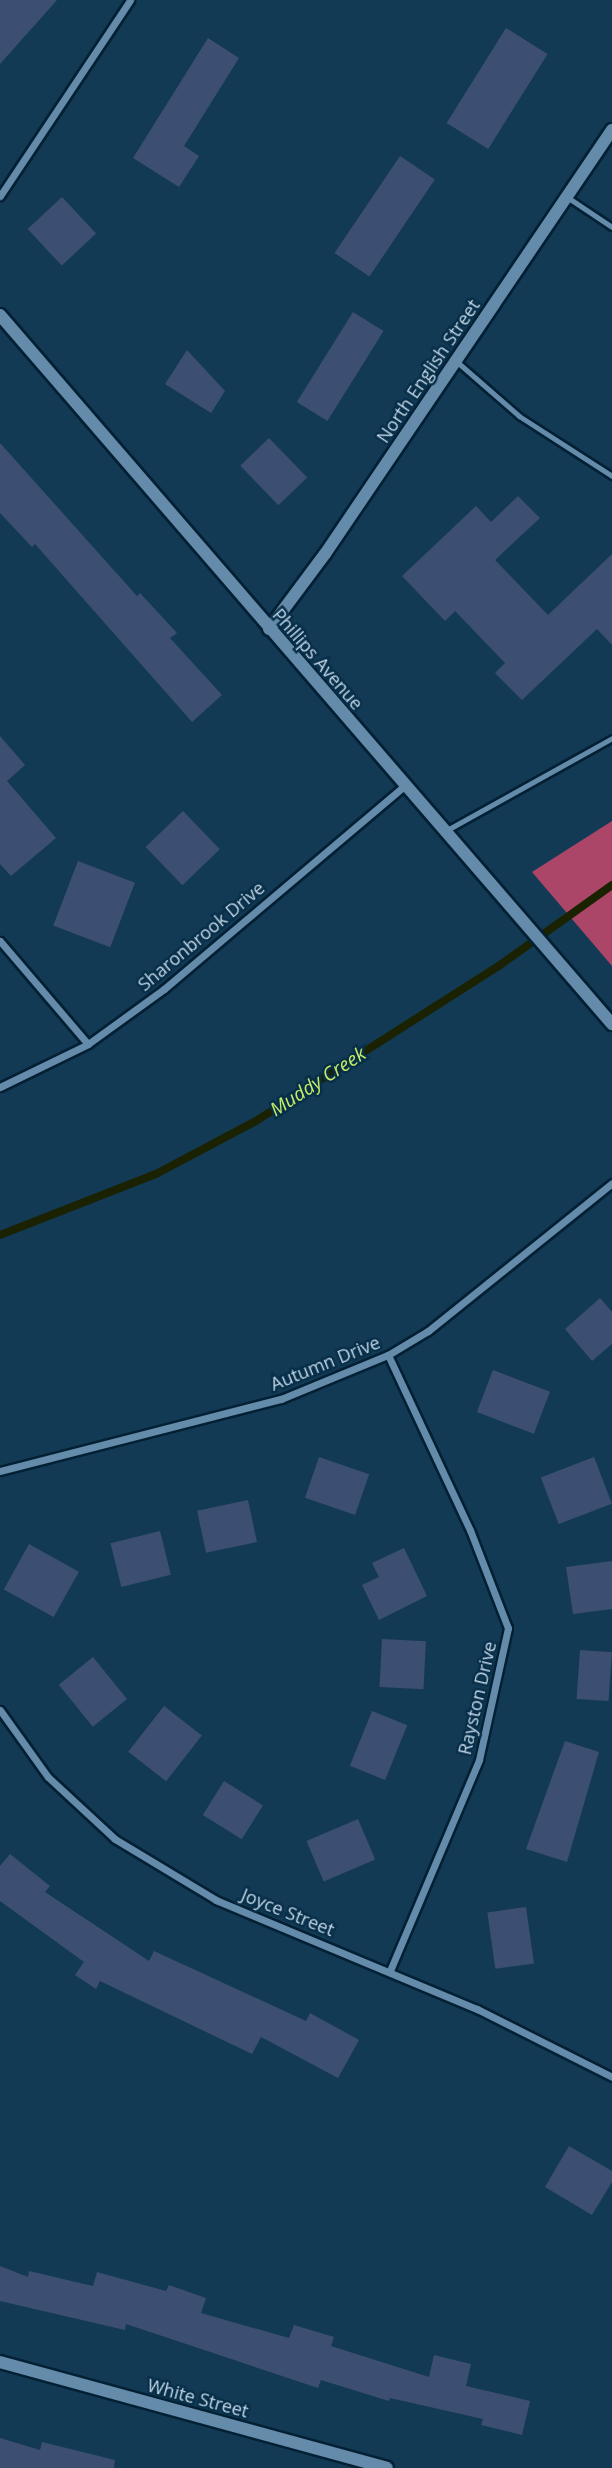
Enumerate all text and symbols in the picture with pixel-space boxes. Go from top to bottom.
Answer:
street label: North English Street [372,295,484,447]
street label: Phillips Avenue [268,604,368,714]
street label: Sharonbrook Drive [133,877,269,995]
water label: Muddy Creek [266,1043,370,1121]
street label: Autumn Drive [267,1331,383,1395]
street label: Rayston Drive [453,1639,501,1757]
street label: Joyce Street [238,1884,338,1940]
street label: White Street [145,2374,251,2422]

